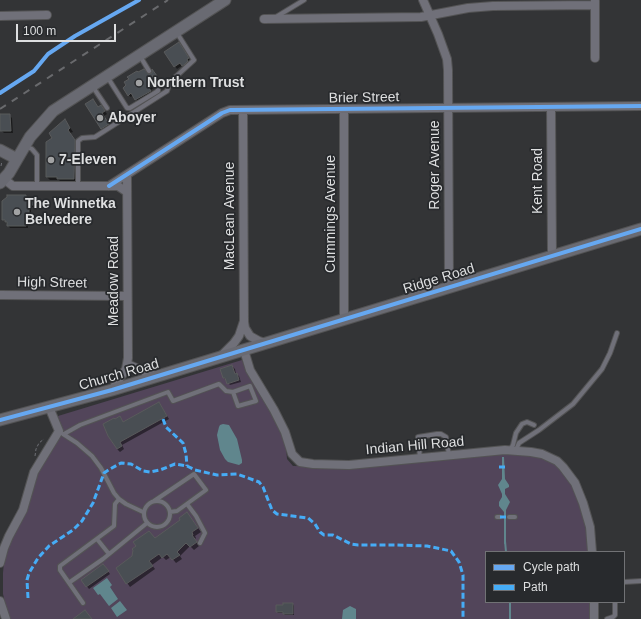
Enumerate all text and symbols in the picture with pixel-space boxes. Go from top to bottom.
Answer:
scale bar [18,16,118,42]
text: 100 m [23,24,56,38]
place label: Northern Trust [147,75,244,91]
marker: Northern Trust [134,78,144,88]
street label: Brier Street [328,89,400,107]
place label: Aboyer [108,110,156,126]
marker: Aboyer [95,113,105,123]
street label: Roger Avenue [427,120,443,210]
street label: Kent Road [530,148,546,214]
place label: 7-Eleven [59,152,117,168]
marker: 7-Eleven [46,155,56,165]
street label: Cummings Avenue [323,155,339,273]
street label: MacLean Avenue [222,162,238,270]
place label: The Winnetka Belvedere [25,196,116,228]
marker: The Winnetka Belvedere [12,207,22,217]
street label: Meadow Road [106,236,122,326]
street label: Ridge Road [401,260,477,298]
street label: High Street [17,274,87,292]
street label: Church Road [77,356,161,394]
street label: Indian Hill Road [365,433,465,459]
legend [485,551,625,603]
text: Cycle path [523,560,580,574]
text: Path [523,580,548,594]

